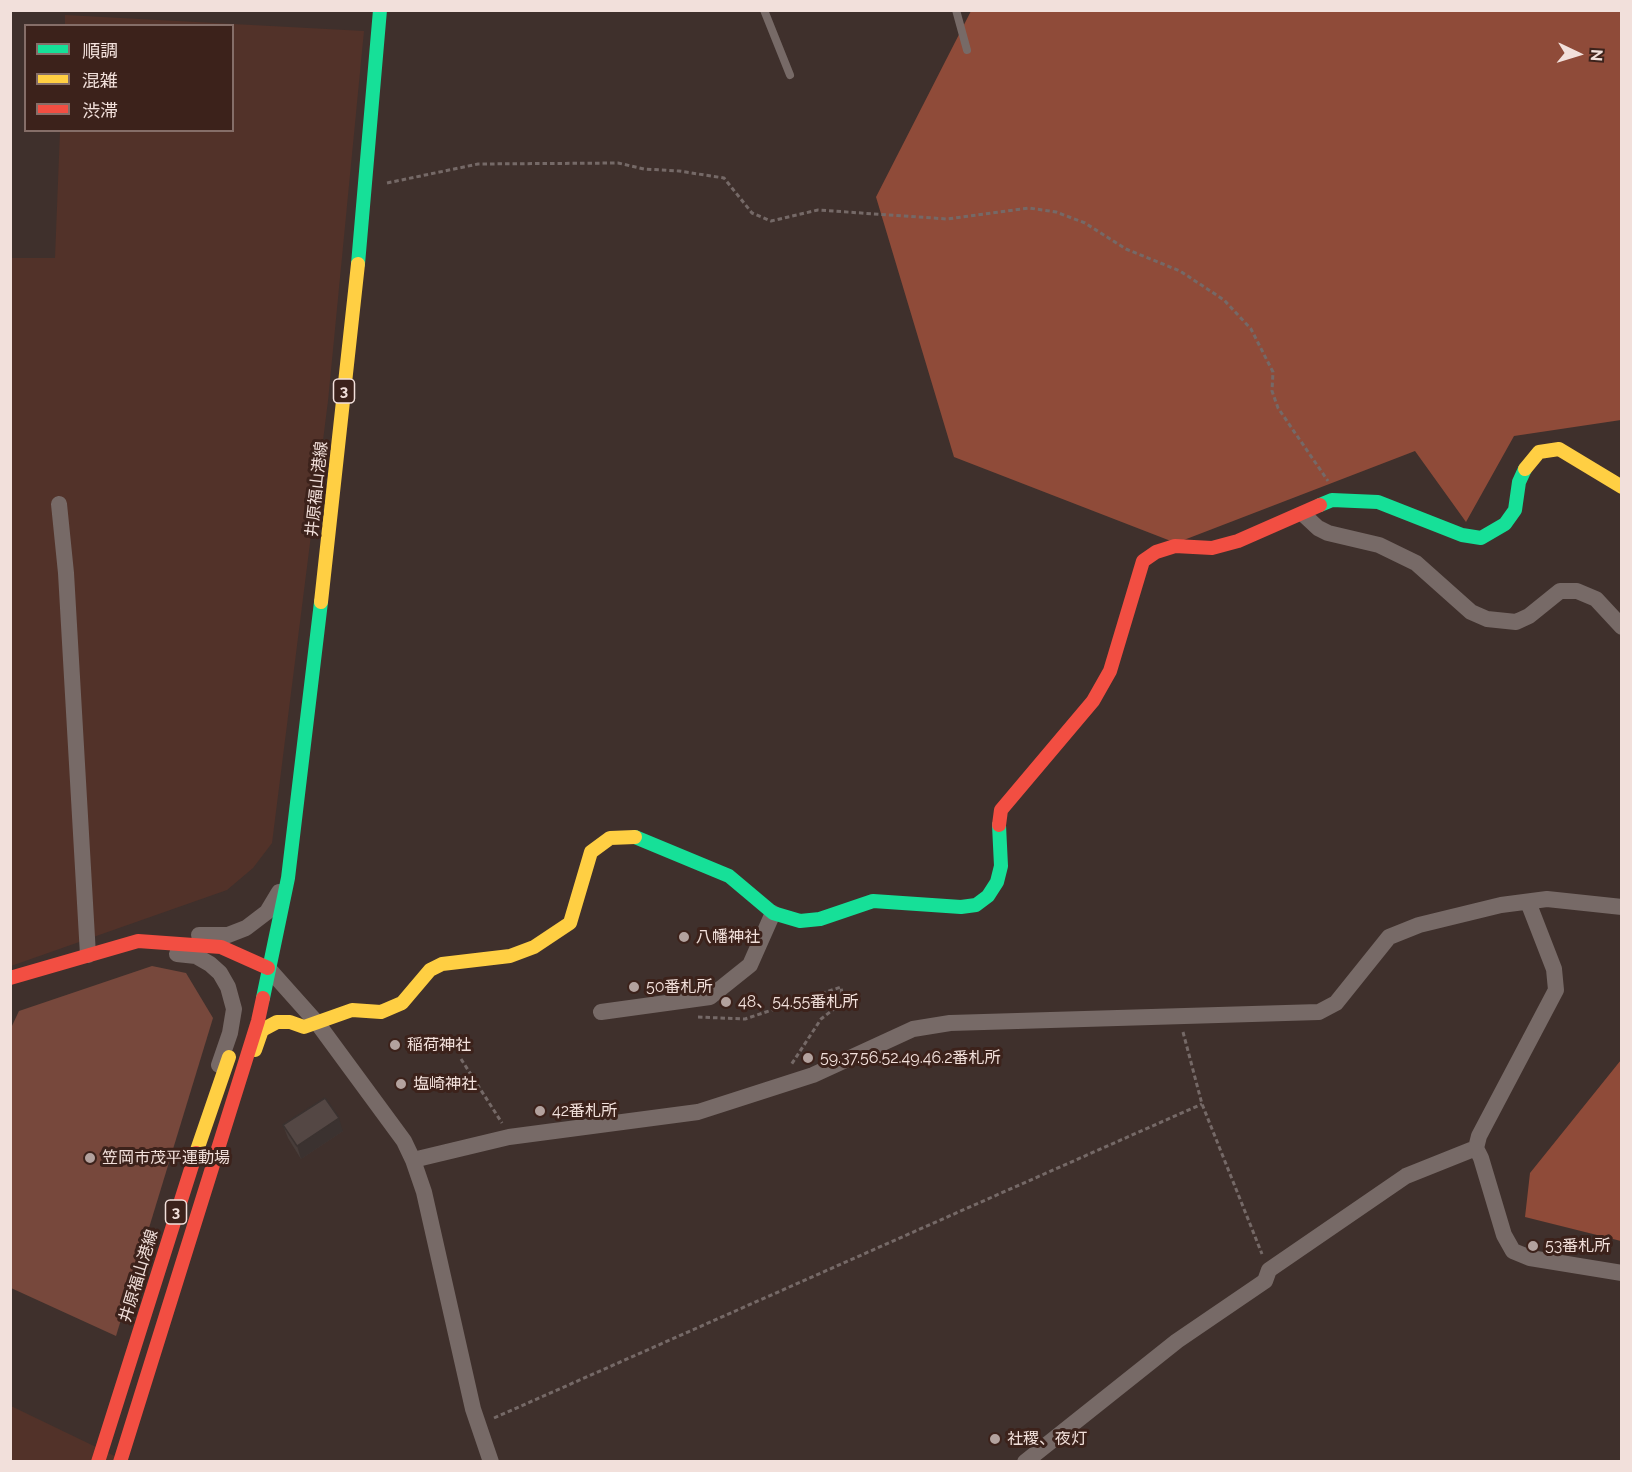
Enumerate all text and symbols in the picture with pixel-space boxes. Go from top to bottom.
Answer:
legend [24,24,234,132]
north arrow [1548,24,1608,84]
text: 順調 [82,40,118,61]
text: N [1587,49,1606,62]
text: 混雑 [82,70,118,91]
text: 渋滞 [82,100,118,121]
road number: 3 [334,379,354,403]
street label: 井原福山港線 [302,440,332,538]
place label: 八幡神社 [696,927,760,947]
marker: 八幡神社 [677,930,691,944]
place label: 50番札所 [646,977,713,997]
marker: 50番札所 [627,980,641,994]
place label: 48、54.55番札所 [738,992,858,1012]
marker: 48、54.55番札所 [719,995,733,1009]
place label: 稲荷神社 [407,1035,471,1055]
marker: 稲荷神社 [388,1038,402,1052]
place label: 59.37.56.52.49.46.2番札所 [820,1048,1000,1068]
marker: 59.37.56.52.49.46.2番札所 [801,1051,815,1065]
place label: 塩崎神社 [413,1074,477,1094]
marker: 塩崎神社 [394,1077,408,1091]
place label: 42番札所 [552,1101,617,1121]
marker: 42番札所 [533,1104,547,1118]
place label: 笠岡市茂平運動場 [102,1148,230,1168]
marker: 笠岡市茂平運動場 [83,1151,97,1165]
road number: 3 [166,1200,186,1224]
street label: 井原福山港線 [116,1227,162,1325]
place label: 53番札所 [1545,1236,1610,1256]
marker: 53番札所 [1526,1239,1540,1253]
place label: 社稷、夜灯 [1007,1429,1087,1449]
marker: 社稷、夜灯 [988,1432,1002,1446]

